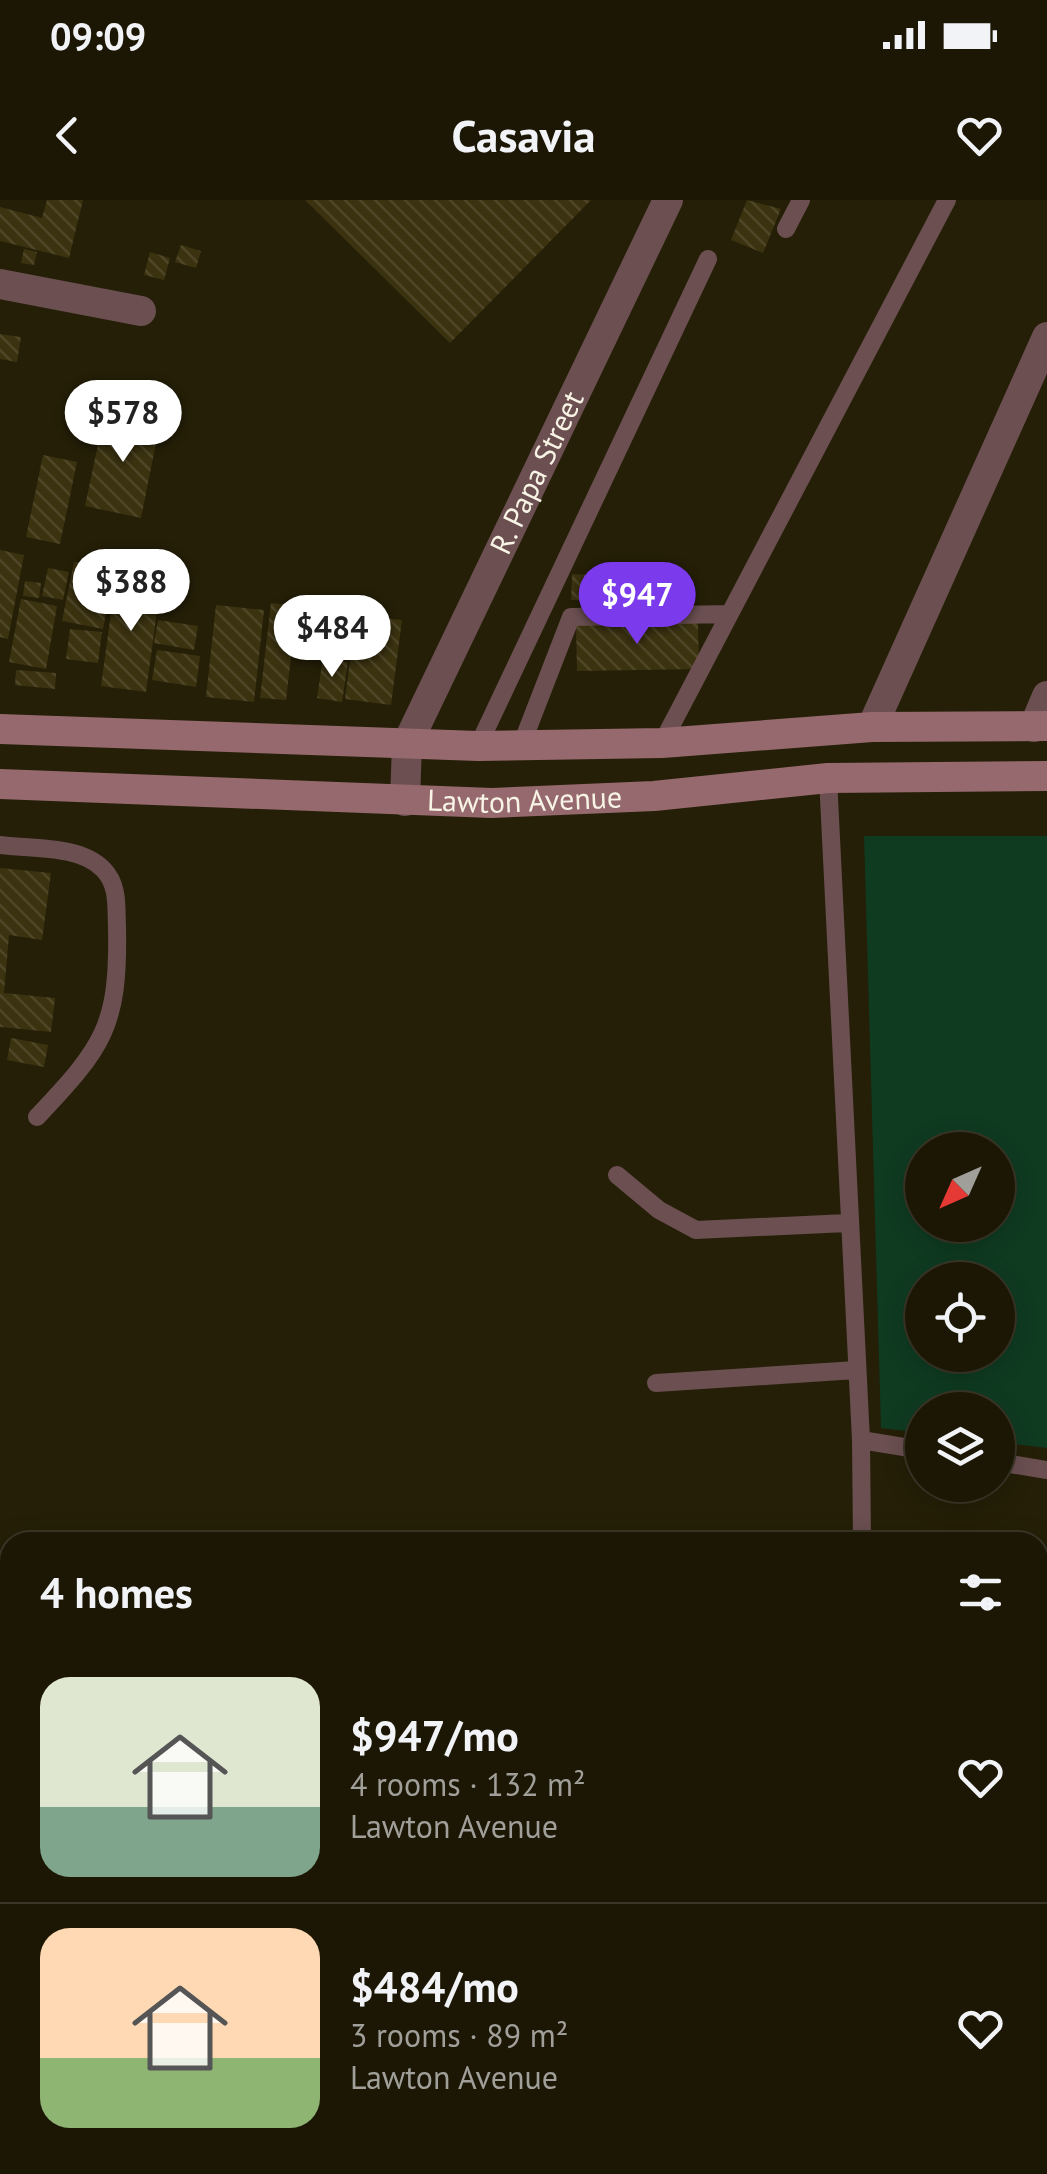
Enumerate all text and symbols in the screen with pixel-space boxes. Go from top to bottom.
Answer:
text: 09:09 [50,11,146,60]
text: Casavia [451,106,596,164]
icon: back [40,108,95,163]
icon: heart [952,108,1007,163]
pin: $578 [64,380,182,465]
street label: R. Papa Street [480,384,592,560]
text: $578 [87,391,159,433]
pin: $388 [72,549,190,634]
text: $388 [95,560,167,602]
pin: $947 [578,562,696,647]
text: $947 [601,573,673,615]
pin: $484 [273,595,391,680]
text: $484 [296,606,368,648]
street label: Lawton Avenue [426,776,623,821]
north arrow [905,1132,1015,1242]
map controls [905,1132,1015,1502]
button: locate [905,1262,1015,1372]
button: layers [905,1392,1015,1502]
text: 4 homes [40,1565,193,1620]
icon: filters [953,1565,1008,1620]
text: $947/mo [350,1708,519,1763]
icon: home [120,1717,240,1837]
icon: heart [953,1750,1008,1805]
text: 4 rooms · 132 m² [350,1763,586,1805]
text: Lawton Avenue [350,1805,558,1847]
text: $484/mo [350,1959,519,2014]
icon: home [120,1968,240,2088]
icon: heart [953,2001,1008,2056]
text: 3 rooms · 89 m² [350,2014,568,2056]
text: Lawton Avenue [350,2056,558,2098]

